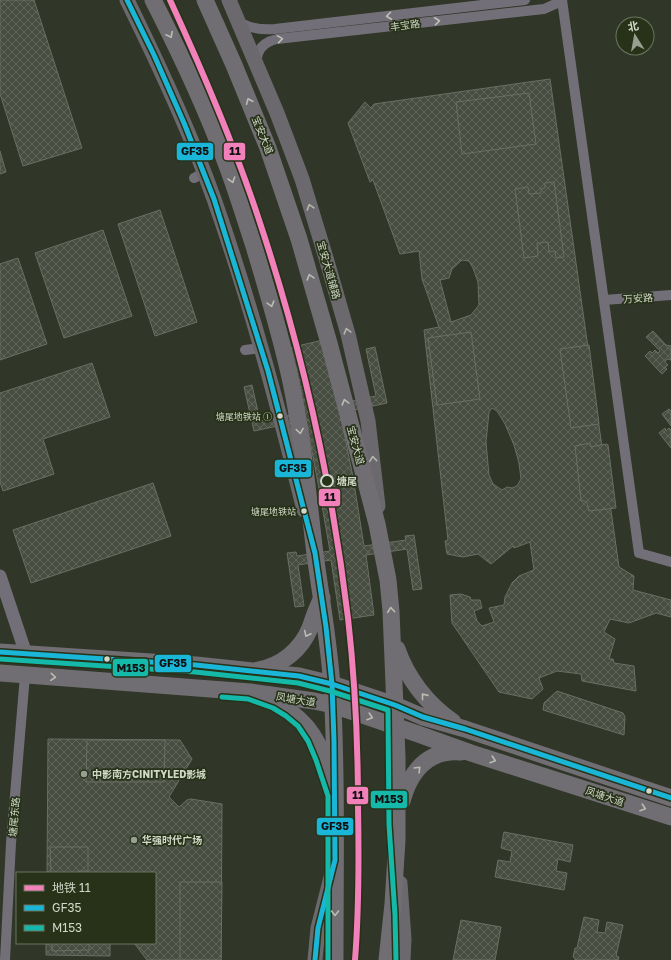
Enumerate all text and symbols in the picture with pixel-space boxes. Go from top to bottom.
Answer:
one-way arrow [386,11,392,20]
north arrow [615,16,655,56]
street label: 丰宝路 [389,17,421,33]
one-way arrow [434,17,440,26]
text: 北 [626,18,640,33]
one-way arrow [165,31,173,38]
one-way arrow [277,35,283,44]
one-way arrow [245,98,253,105]
street label: 宝安大道 [250,114,276,156]
line badge: GF35 [176,142,214,161]
line badge: 11 [223,142,246,161]
text: GF35 [181,144,209,157]
text: 11 [229,144,241,157]
one-way arrow [227,176,236,183]
one-way arrow [306,203,315,210]
street label: 宝安大道辅路 [315,240,343,300]
one-way arrow [306,273,315,280]
street label: 万安路 [623,291,653,305]
one-way arrow [266,300,275,307]
one-way arrow [343,328,352,335]
one-way arrow [341,399,349,405]
place label: 塘尾地铁站 ① [216,411,272,422]
marker: 塘尾地铁站 ① [275,411,285,421]
street label: 宝安大道 [345,424,367,466]
one-way arrow [295,428,304,434]
one-way arrow [368,456,377,462]
line badge: GF35 [274,459,312,478]
text: GF35 [279,461,307,474]
marker: 塘尾 [320,474,334,488]
place label: 塘尾 [337,475,357,487]
line badge: 11 [318,488,341,507]
text: 11 [324,490,336,503]
place label: 塘尾地铁站 [251,506,296,517]
marker: 塘尾地铁站 [299,506,309,516]
one-way arrow [387,607,396,614]
one-way arrow [304,630,312,637]
unlabelled marker [102,654,112,664]
line badge: GF35 [154,654,192,673]
text: GF35 [159,656,187,669]
line badge: M153 [112,658,149,677]
text: M153 [117,661,146,674]
one-way arrow [50,672,56,681]
street label: 凤塘大道 [275,690,317,708]
one-way arrow [422,693,429,700]
one-way arrow [366,713,373,721]
one-way arrow [489,755,496,764]
one-way arrow [413,766,421,774]
place label: 中影南方CINITYLED影城 [92,768,206,780]
marker: 中影南方CINITYLED影城 [79,769,89,779]
street label: 凤塘大道 [584,784,626,808]
line badge: 11 [346,786,369,805]
unlabelled marker [644,786,654,796]
text: 11 [352,788,364,801]
line badge: M153 [370,790,408,809]
text: M153 [375,792,404,805]
street label: 塘尾东路 [6,797,22,837]
one-way arrow [639,804,646,812]
line badge: GF35 [316,817,354,836]
text: GF35 [321,819,349,832]
place label: 华强时代广场 [142,834,202,846]
marker: 华强时代广场 [129,835,139,845]
legend [16,872,156,944]
text: 地铁 11 [52,880,91,895]
text: GF35 [52,900,82,915]
one-way arrow [331,910,339,916]
text: M153 [52,920,82,935]

